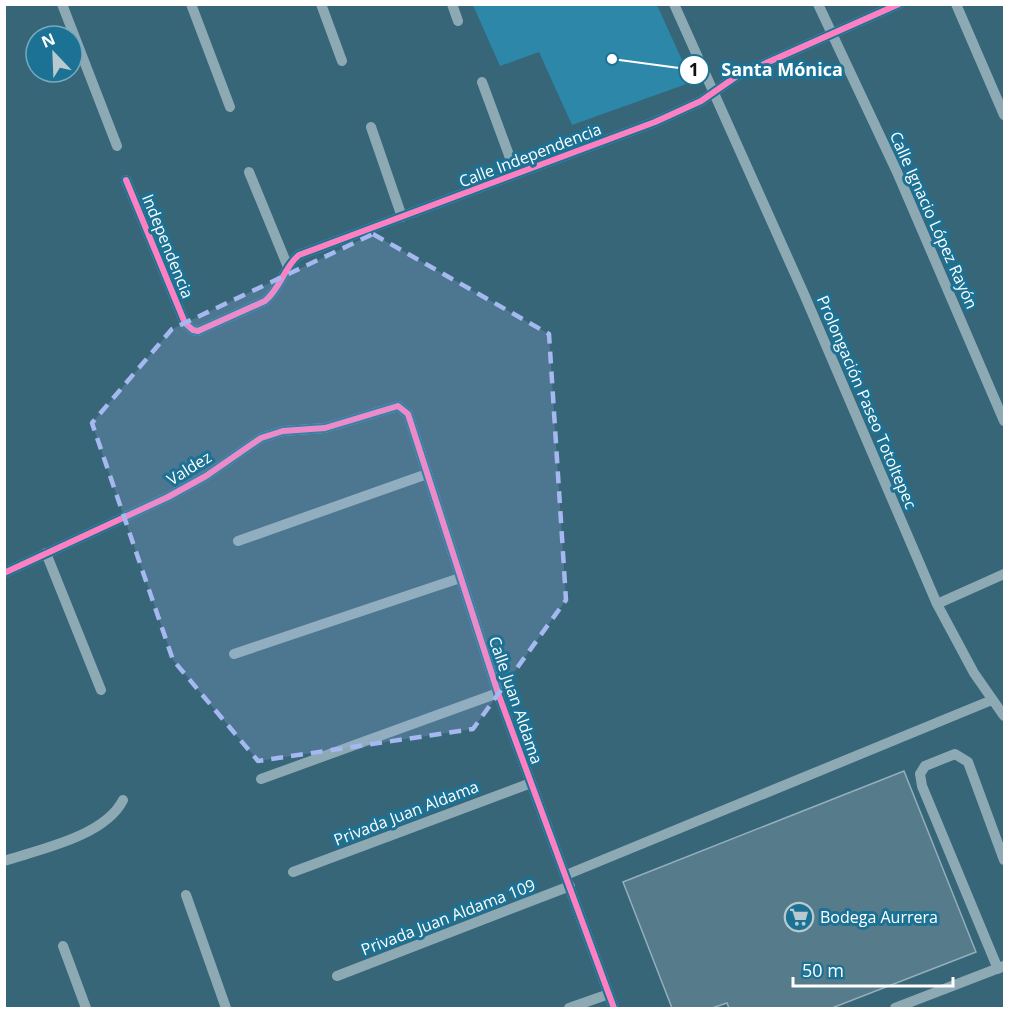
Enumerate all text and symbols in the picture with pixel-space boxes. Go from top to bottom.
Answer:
north arrow [24,24,84,84]
text: N [38,28,58,53]
callout: Santa Mónica [679,52,854,88]
text: 1 [689,57,699,81]
text: Santa Mónica [721,57,843,81]
street label: Calle Independencia [456,118,604,192]
street label: Calle Ignacio López Rayón [885,128,983,312]
street label: Independencia [137,191,199,301]
street label: Prolongación Paseo Totoltepec [812,292,922,512]
street label: Valdez [162,446,216,490]
street label: Calle Juan Aldama [484,633,548,767]
street label: Privada Juan Aldama [330,775,482,851]
street label: Privada Juan Aldama 109 [358,874,538,960]
supermarket icon: Bodega Aurrera [783,901,815,933]
place label: Bodega Aurrera [820,906,938,928]
scale bar [793,950,954,988]
text: 50 m [802,958,844,982]

